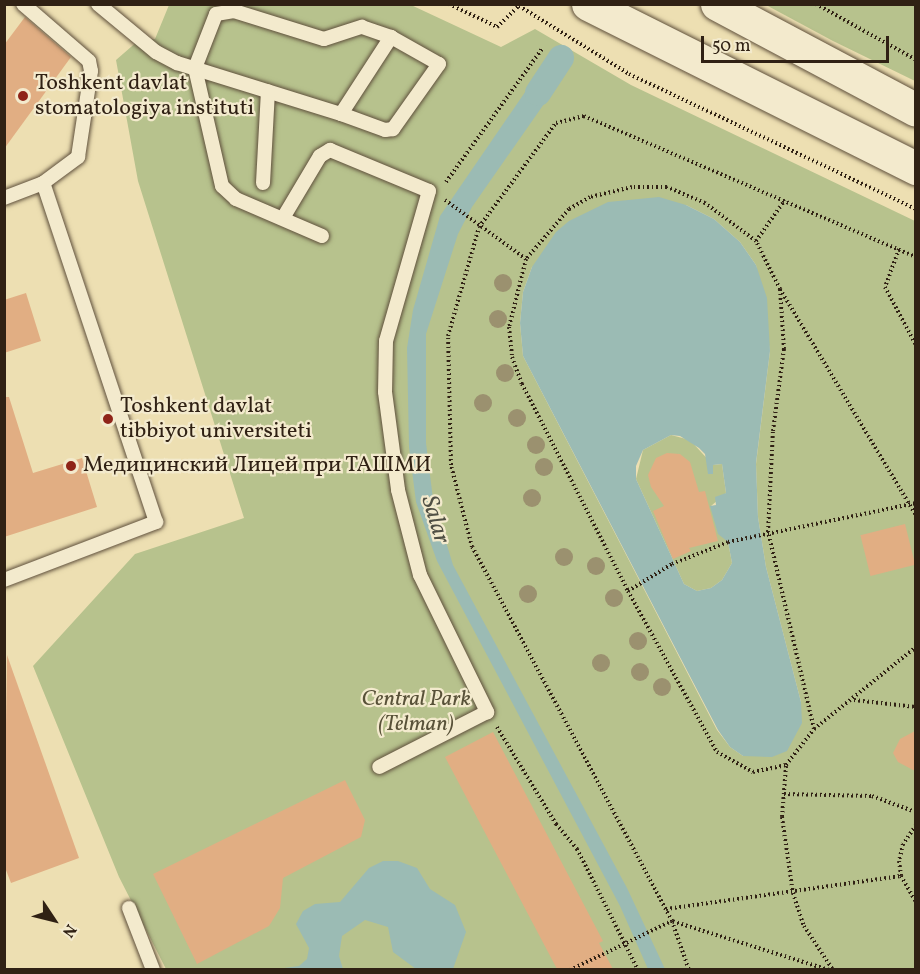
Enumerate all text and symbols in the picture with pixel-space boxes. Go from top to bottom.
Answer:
scale bar [704,24,892,62]
text: 50 m [712,34,751,59]
place label: Toshkent davlat stomatologiya instituti [35,70,254,122]
marker: Toshkent davlat stomatologiya instituti [16,89,30,103]
place label: Toshkent davlat tibbiyot universiteti [120,393,312,445]
marker: Toshkent davlat tibbiyot universiteti [101,412,115,426]
place label: Медицинский Лицей при ТАШМИ [83,453,432,479]
marker: Медицинский Лицей при ТАШМИ [64,459,78,473]
water label: Salar [413,492,455,548]
park label: Central Park (Telman) [361,686,471,738]
north arrow [24,890,84,950]
text: N [56,919,81,941]

